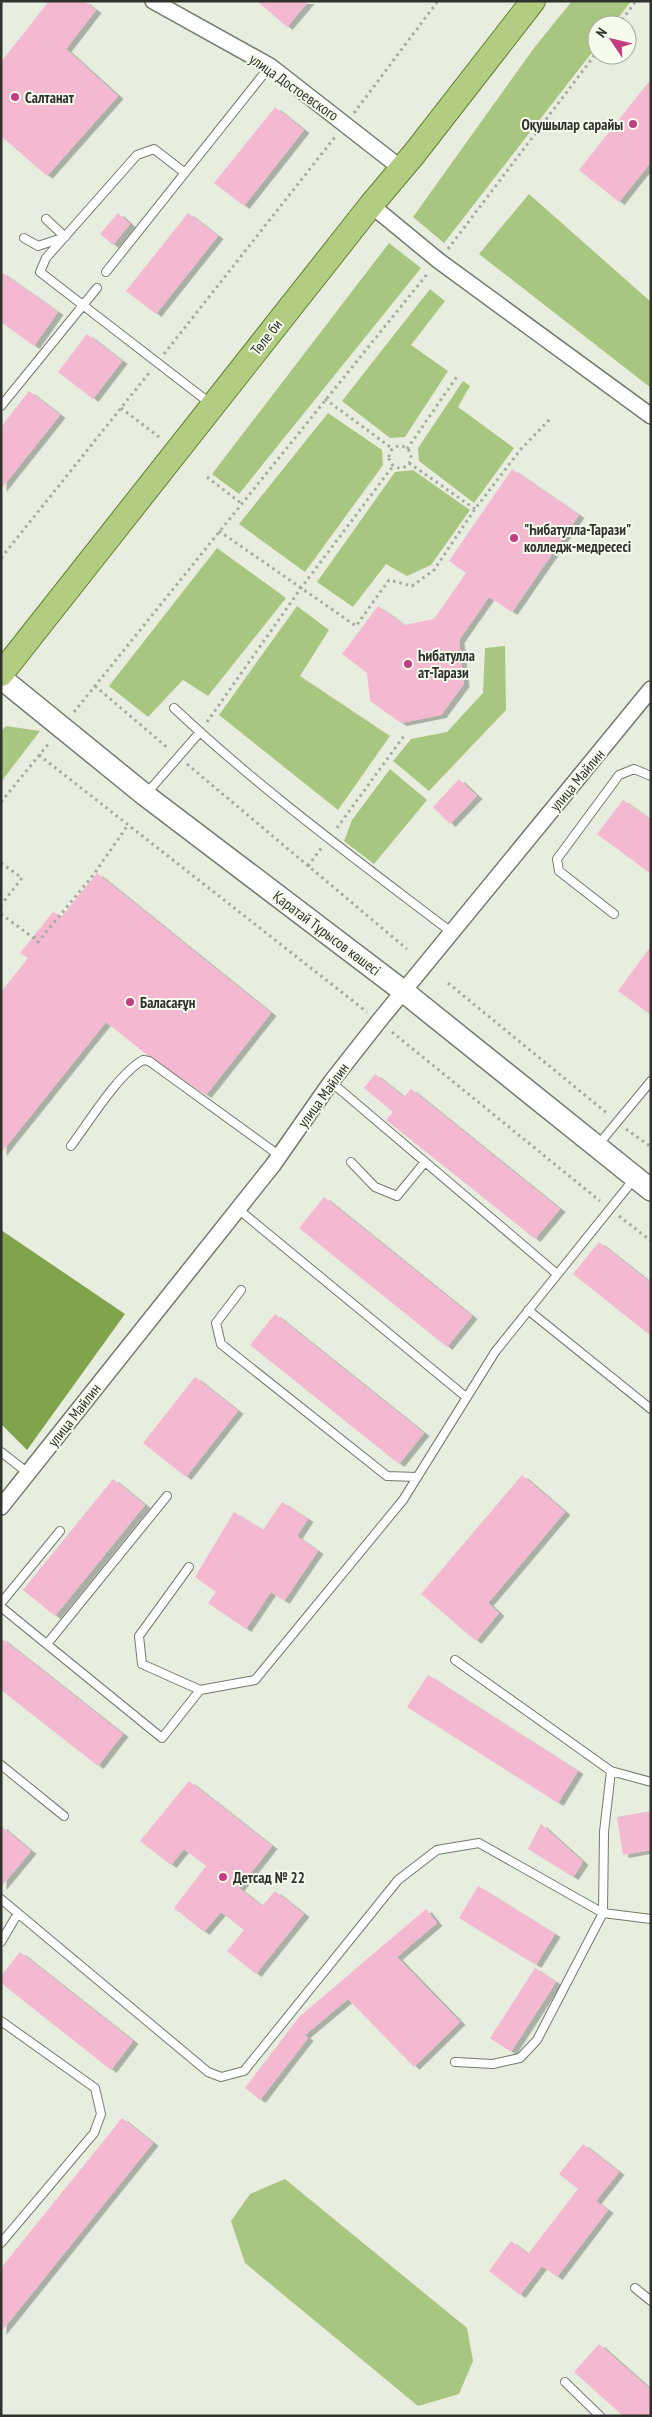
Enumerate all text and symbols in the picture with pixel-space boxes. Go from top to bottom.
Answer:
north arrow [587,15,637,65]
text: N [592,24,611,41]
street label: улица Достоевского [246,49,342,125]
place label: Салтанат [25,88,75,107]
marker: Салтанат [9,91,21,103]
place label: Оқушылар сарайы [522,115,623,134]
marker: Оқушылар сарайы [627,118,639,130]
street label: Төле би [246,315,286,359]
place label: "Һибатулла-Тарази" колледж-медресесі [524,520,631,556]
marker: "Һибатулла-Тарази" колледж-медресесі [508,532,520,544]
place label: Һибатулла ат-Тарази [418,646,475,682]
marker: Һибатулла ат-Тарази [402,658,414,670]
street label: улица Майлин [546,745,608,815]
street label: Қаратай Тұрысов көшесі [269,886,385,980]
place label: Баласағұн [140,993,196,1012]
marker: Баласағұн [124,996,136,1008]
street label: улица Майлин [293,1059,353,1131]
street label: улица Майлин [43,1379,105,1451]
place label: Детсад № 22 [233,1868,305,1887]
marker: Детсад № 22 [217,1871,229,1883]

